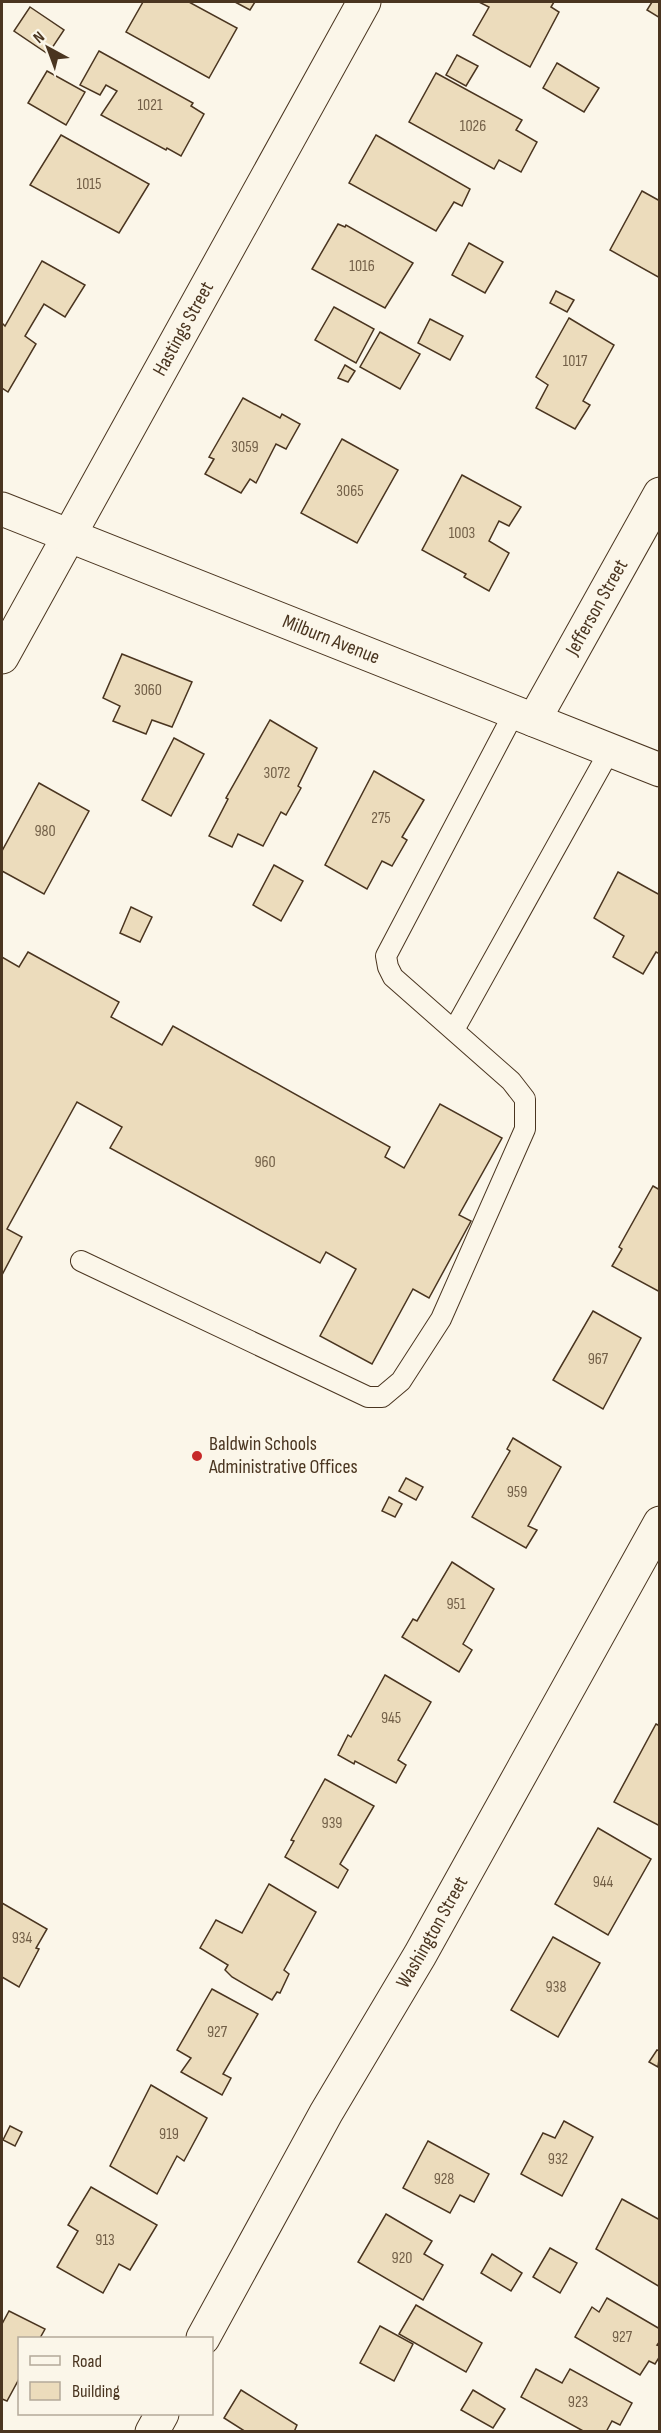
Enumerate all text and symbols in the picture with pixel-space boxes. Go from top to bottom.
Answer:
north arrow [18,18,78,78]
text: N [30,28,49,48]
house number: 1021 [138,96,163,115]
house number: 1026 [460,117,486,136]
house number: 1015 [77,175,101,194]
house number: 1016 [349,257,375,276]
street label: Hastings Street [148,277,219,380]
house number: 1017 [563,352,588,371]
house number: 3059 [231,438,259,457]
house number: 3065 [336,482,364,501]
house number: 1003 [449,524,475,543]
street label: Jefferson Street [560,555,633,660]
street label: Milburn Avenue [279,609,383,670]
house number: 3060 [134,681,162,700]
house number: 3072 [264,764,290,783]
house number: 275 [371,809,391,828]
house number: 980 [34,822,56,841]
house number: 960 [254,1153,276,1172]
house number: 967 [588,1350,609,1369]
place label: Baldwin Schools Administrative Offices [208,1432,358,1479]
marker: Baldwin Schools Administrative Offices [190,1449,204,1463]
house number: 959 [507,1483,527,1502]
house number: 951 [446,1595,466,1614]
house number: 945 [381,1709,401,1728]
house number: 939 [322,1814,342,1833]
street label: Washington Street [391,1872,473,1992]
house number: 944 [593,1873,614,1892]
house number: 934 [12,1929,33,1948]
house number: 938 [546,1978,566,1997]
house number: 927 [207,2023,228,2042]
house number: 919 [159,2125,179,2144]
house number: 932 [548,2150,568,2169]
house number: 928 [434,2170,454,2189]
house number: 913 [95,2231,115,2250]
house number: 920 [392,2249,412,2268]
house number: 927 [612,2328,633,2347]
legend [18,2337,213,2415]
text: Road [72,2351,102,2372]
text: Building [72,2381,120,2402]
house number: 923 [568,2393,588,2412]

